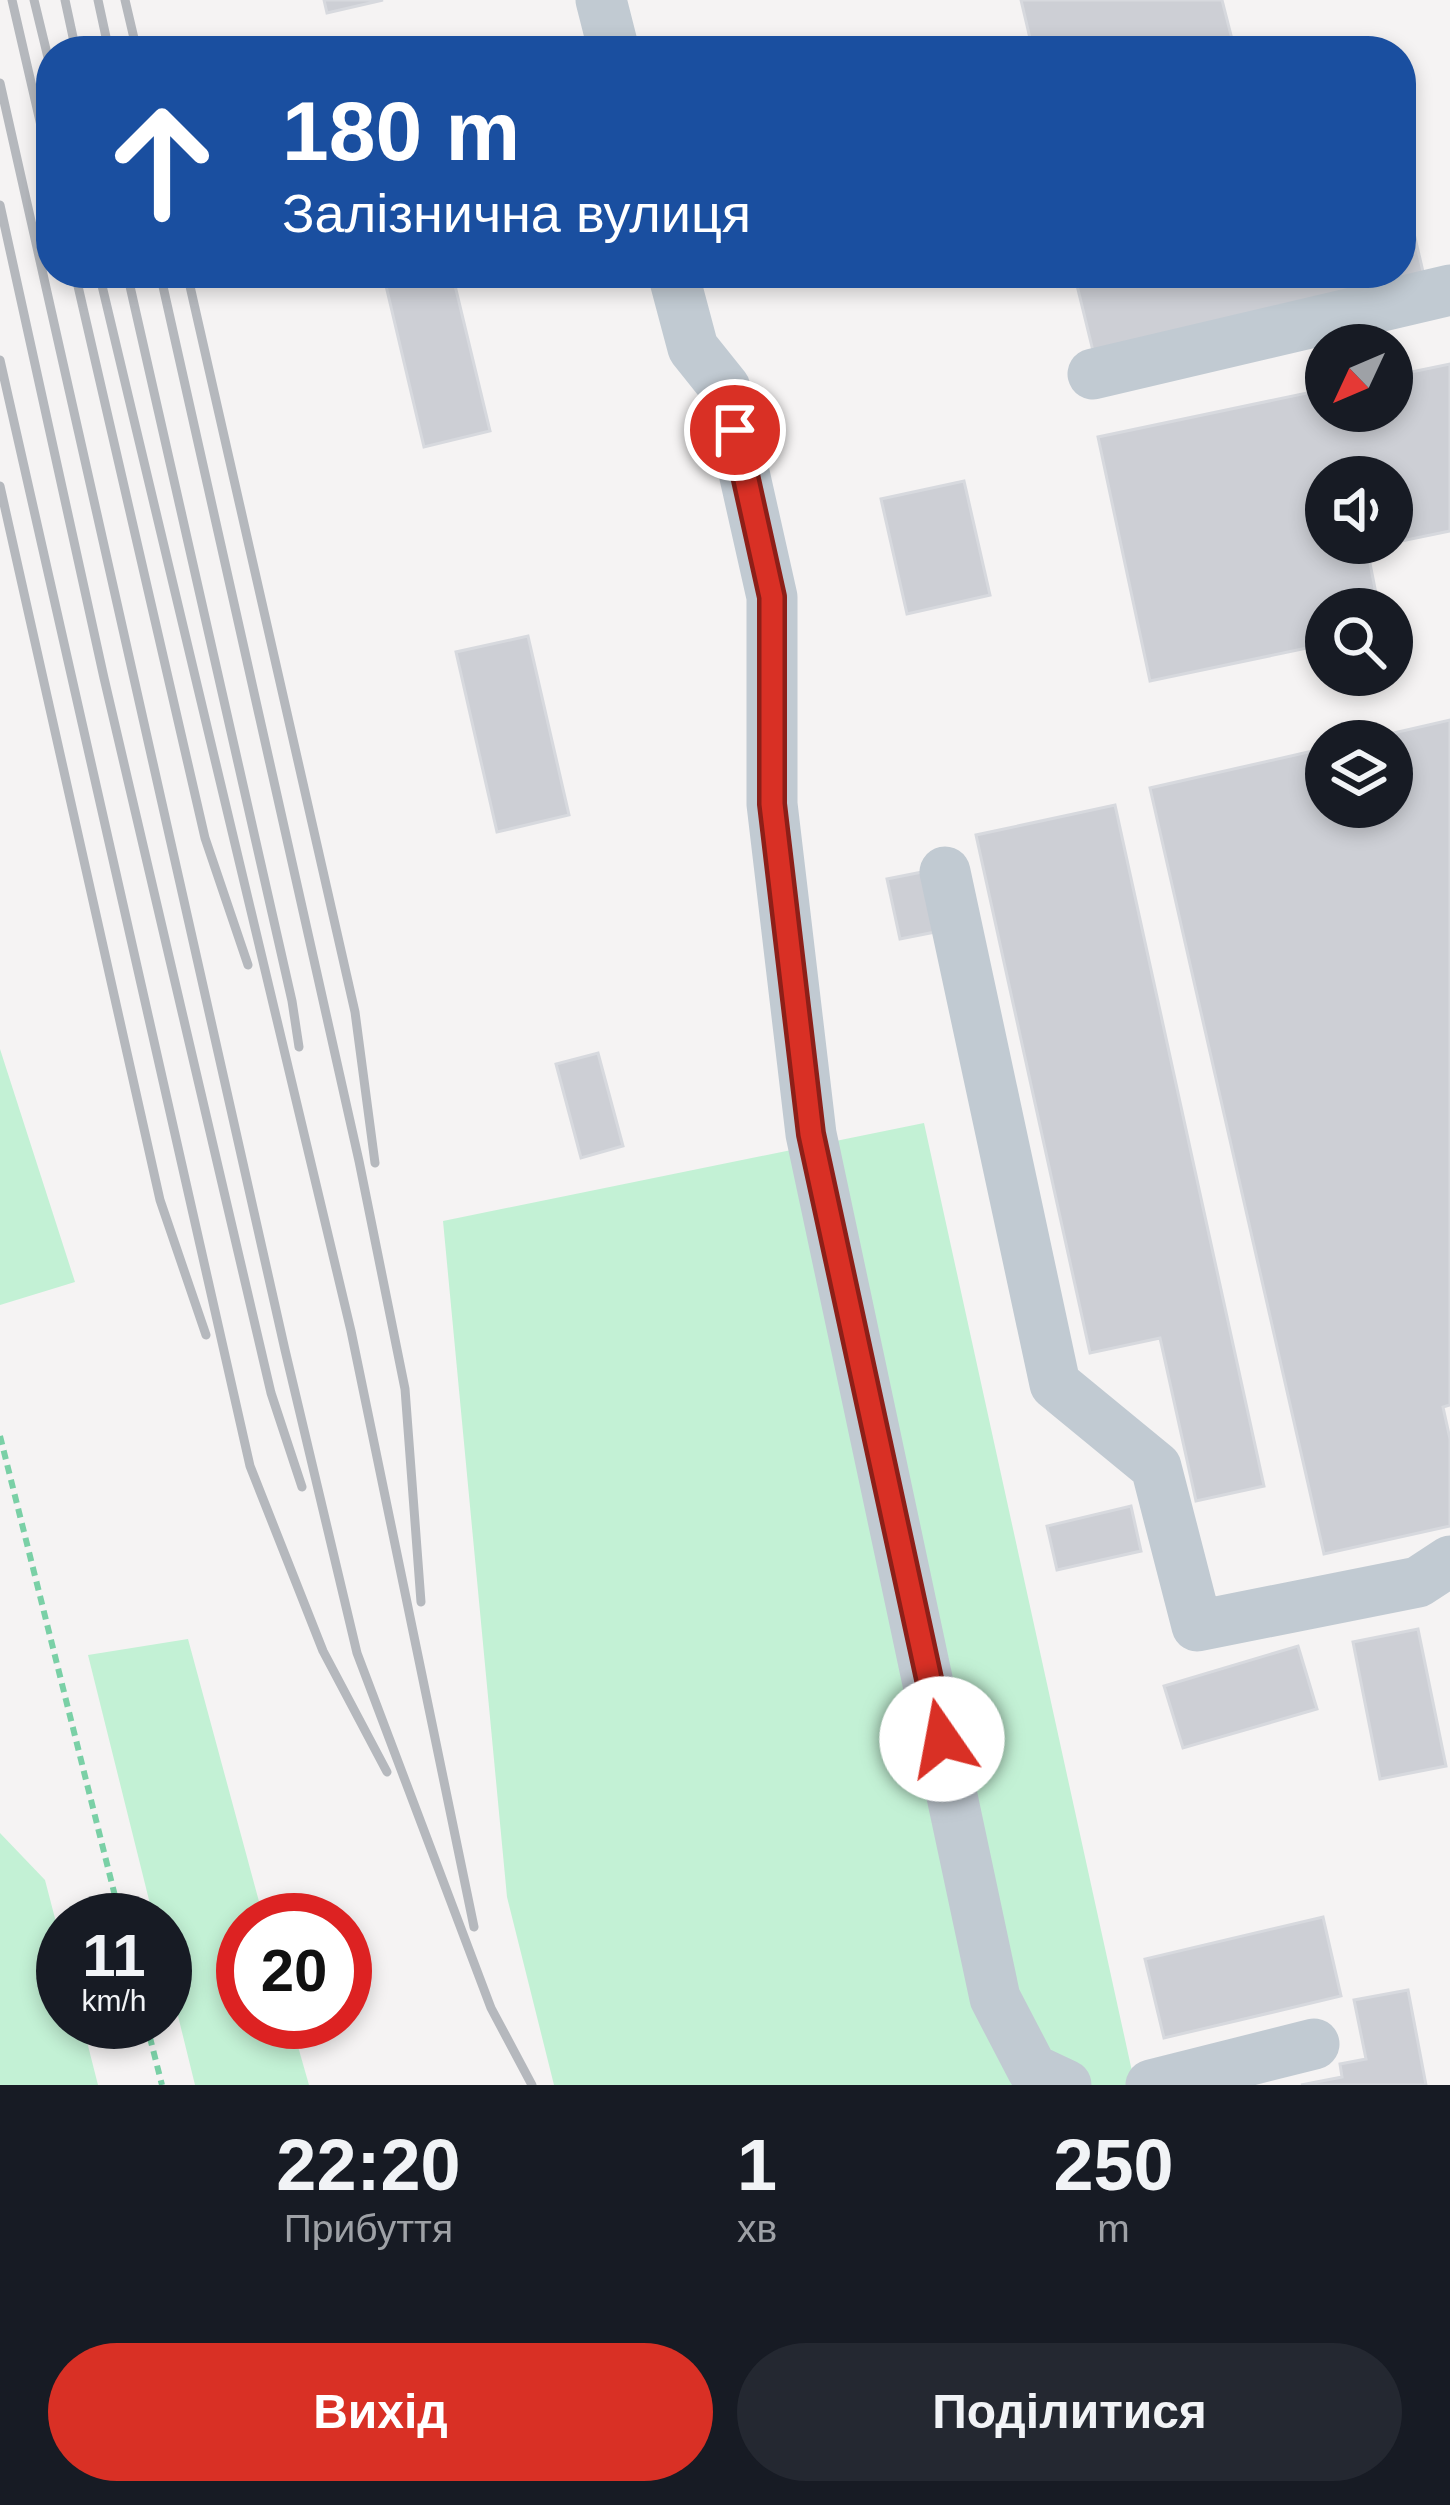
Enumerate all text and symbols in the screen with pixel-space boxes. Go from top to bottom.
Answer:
icon: ahead [84,84,240,240]
text: 180 m [282,84,520,178]
text: Залізнична вулиця [282,183,751,243]
north arrow [1305,324,1413,432]
map controls [1305,324,1413,828]
pin [684,379,786,481]
icon: arrive [702,397,768,463]
button: sound [1305,456,1413,564]
button: search [1305,588,1413,696]
button: layers [1305,720,1413,828]
position arrow [879,1676,1005,1802]
speed limit sign: 20 [216,1893,372,2049]
text: 11 [82,1922,146,1989]
text: km/h [81,1984,147,2017]
text: 22:20 [276,2125,461,2205]
text: 1 [737,2125,777,2205]
text: 250 [1053,2125,1174,2205]
text: Прибуття [284,2207,453,2250]
text: хв [737,2207,777,2250]
text: m [1097,2207,1130,2250]
button: Вихід [48,2343,713,2481]
button: Поділитися [737,2343,1402,2481]

